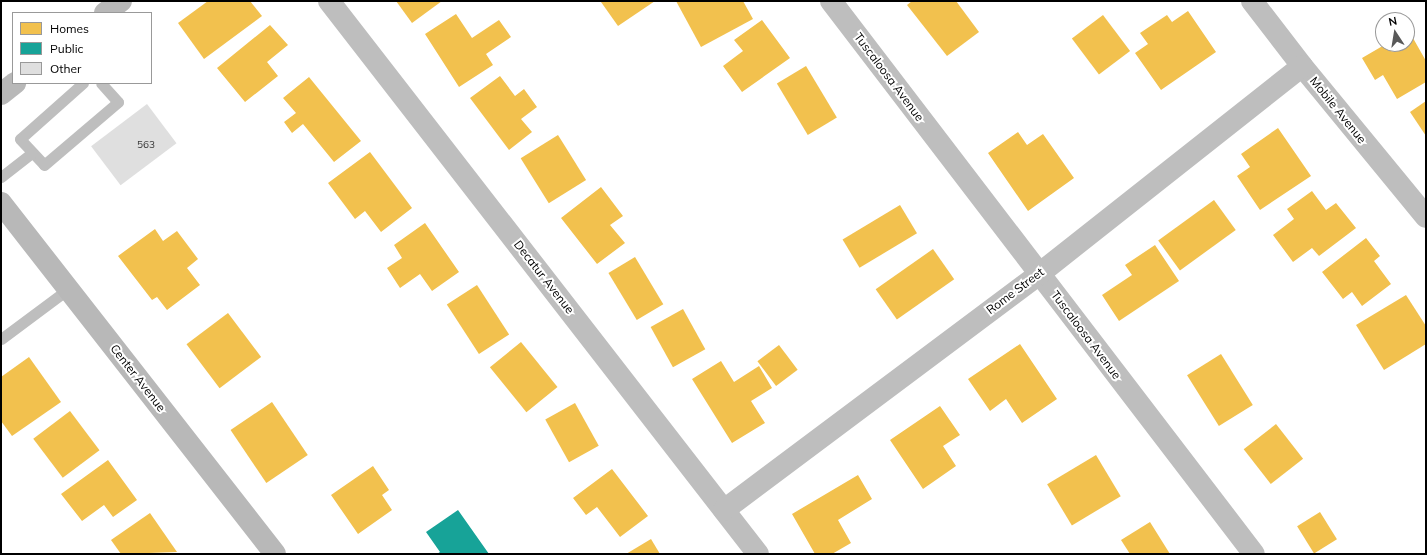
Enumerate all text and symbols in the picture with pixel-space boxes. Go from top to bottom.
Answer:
legend [12,12,152,84]
north arrow [1375,12,1415,52]
text: N [1387,14,1398,29]
text: Homes [50,21,89,36]
street label: Tuscaloosa Avenue [851,30,927,124]
text: Public [50,41,84,56]
text: Other [50,61,81,76]
street label: Mobile Avenue [1307,74,1369,146]
house number: 563 [137,139,155,151]
street label: Decatur Avenue [511,238,577,316]
street label: Rome Street [983,265,1047,317]
street label: Tuscaloosa Avenue [1048,288,1124,382]
street label: Center Avenue [107,342,169,414]

